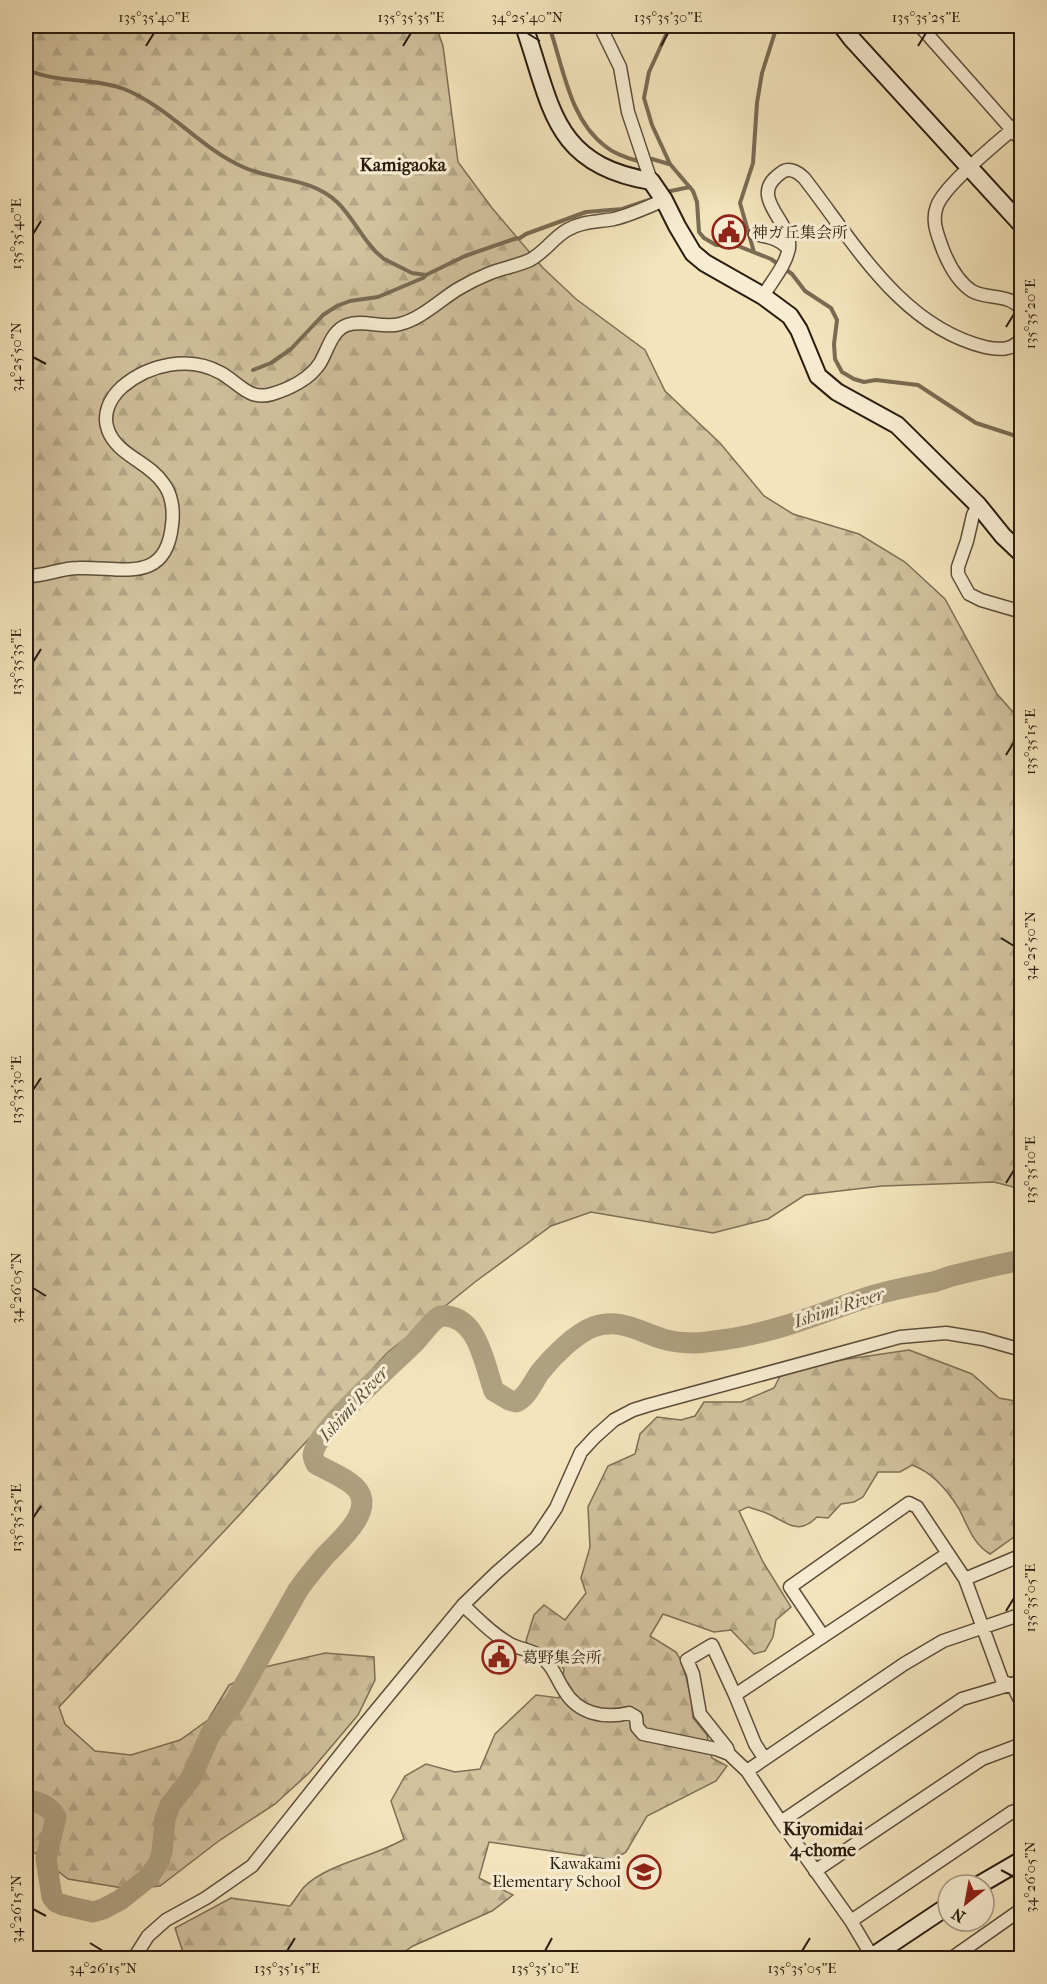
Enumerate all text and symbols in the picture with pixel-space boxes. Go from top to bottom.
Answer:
text: 135°35'40"E [118,8,190,26]
text: 135°35'35"E [378,8,444,26]
text: 34°25'40"N [491,8,564,26]
text: 135°35'30"E [634,8,702,26]
text: 135°35'25"E [892,8,960,26]
district label: Kamigaoka [360,155,447,176]
text: 135°35'40"E [7,198,25,270]
public building icon: 神ガ丘集会所 [711,214,747,250]
place label: 神ガ丘集会所 [752,223,848,242]
text: 135°35'20"E [1021,279,1039,349]
text: 34°25'50"N [7,321,25,392]
text: 135°35'35"E [7,629,25,695]
text: 135°35'15"E [1021,709,1039,775]
text: 34°25'50"N [1021,910,1039,981]
text: 135°35'30"E [7,1056,25,1124]
text: 135°35'10"E [1021,1136,1039,1204]
text: 34°26'05"N [7,1252,25,1324]
water label: Ishimi River [790,1283,889,1333]
water label: Ishimi River [314,1361,394,1446]
text: 135°35'25"E [7,1484,25,1552]
text: 135°35'05"E [1021,1563,1039,1633]
public building icon: 葛野集会所 [481,1639,517,1675]
place label: 葛野集会所 [522,1648,602,1667]
district label: Kiyomidai 4-chome [783,1819,864,1861]
text: 34°26'05"N [1021,1841,1039,1913]
place label: Kawakami Elementary School [492,1854,622,1891]
school or university icon: Kawakami Elementary School [626,1854,662,1890]
north arrow [936,1873,996,1933]
text: 34°26'15"N [7,1874,25,1943]
text: N [948,1904,969,1927]
text: 34°26'15"N [69,1959,138,1977]
text: 135°35'15"E [254,1959,320,1977]
text: 135°35'10"E [511,1959,579,1977]
text: 135°35'05"E [767,1959,837,1977]

